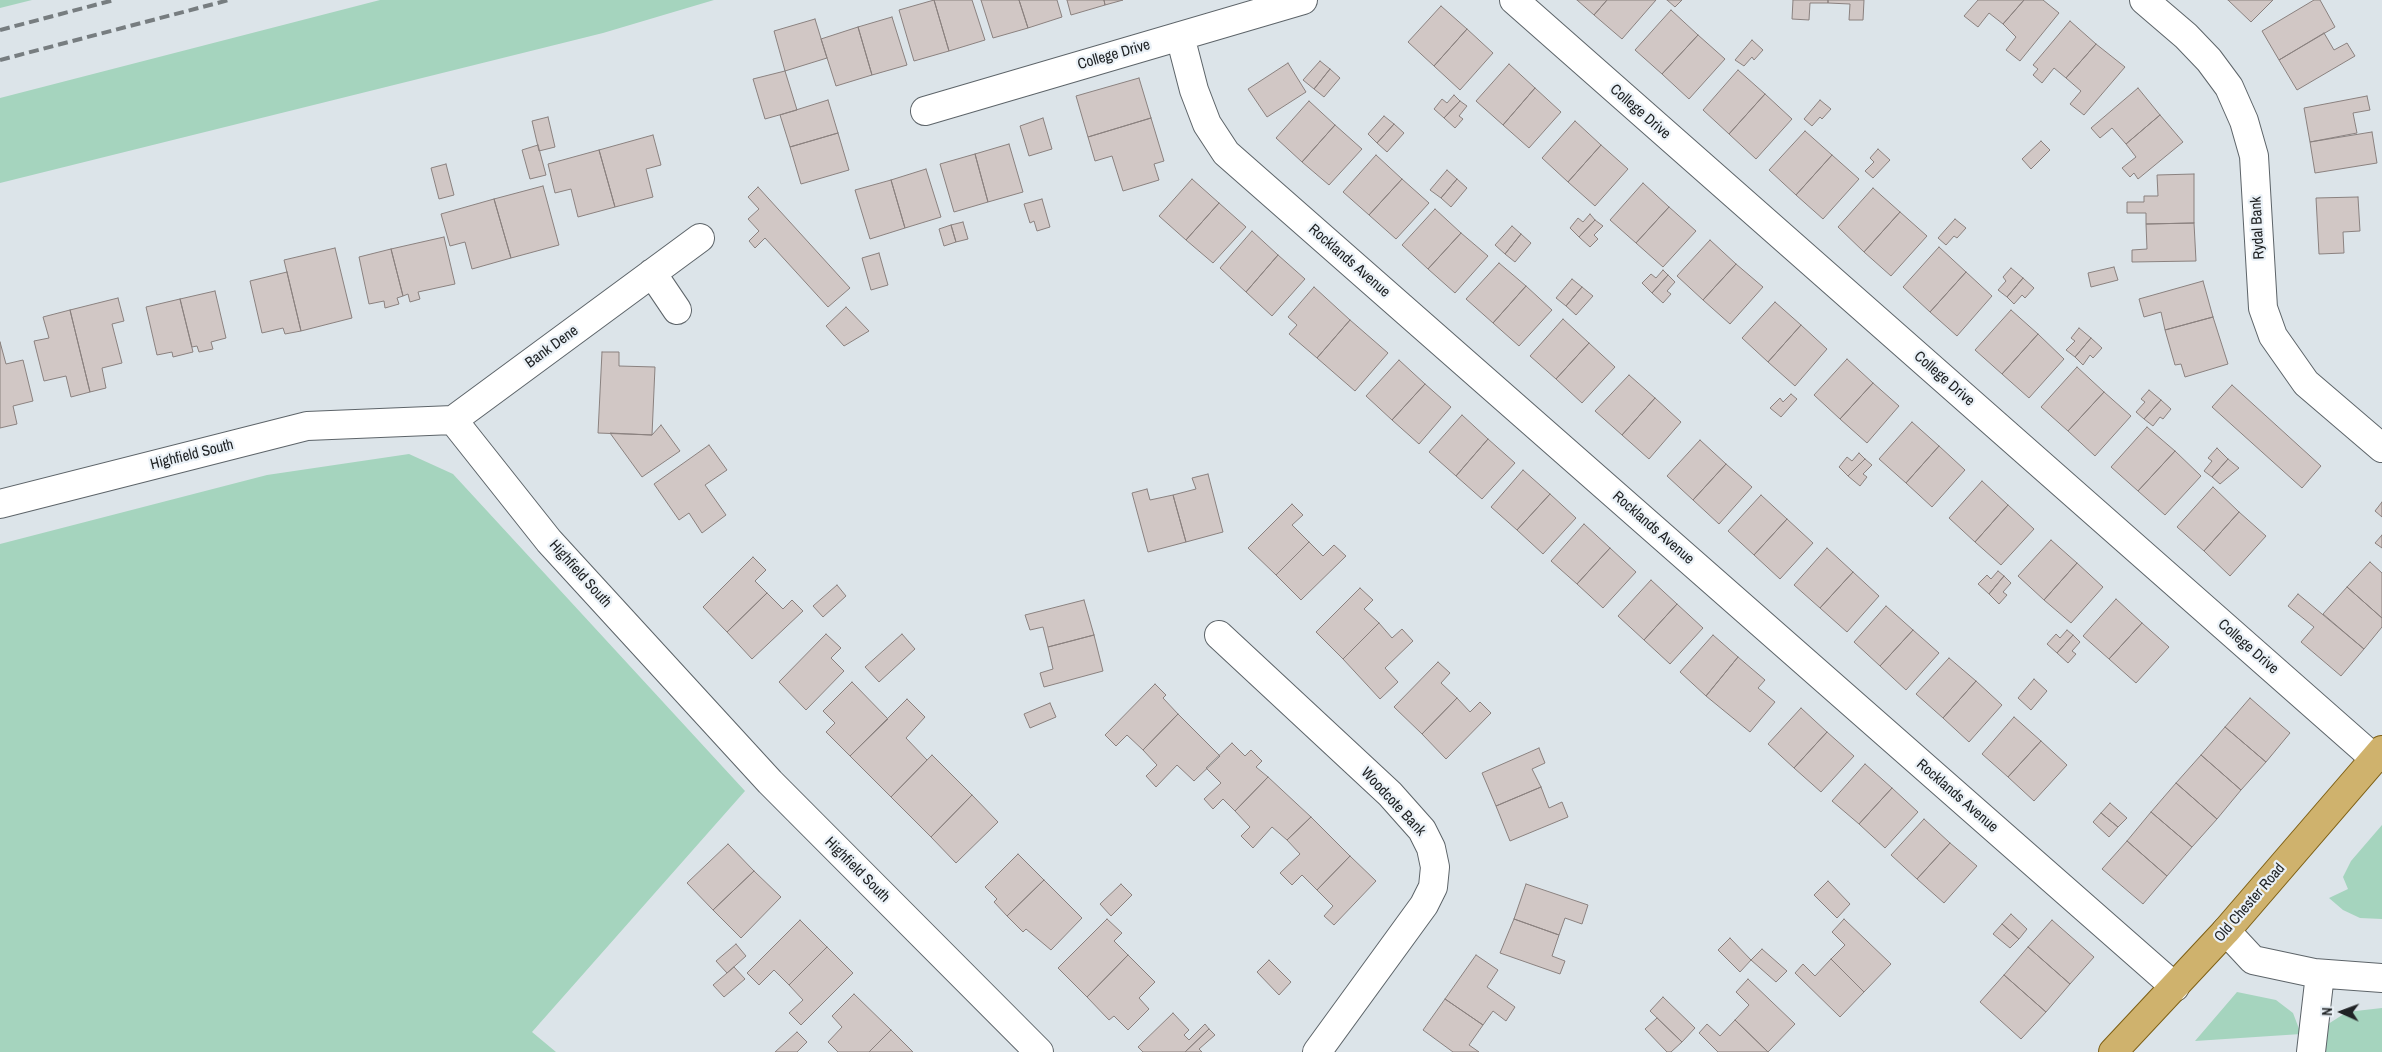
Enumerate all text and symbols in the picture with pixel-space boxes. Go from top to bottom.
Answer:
street label: College Drive [1076,36,1152,74]
street label: College Drive [1606,81,1674,143]
street label: Rydal Bank [2247,196,2269,260]
street label: Rocklands Avenue [1304,221,1394,301]
street label: Bank Dene [522,322,582,372]
street label: College Drive [1910,348,1978,410]
street label: Highfield South [149,436,235,474]
street label: Rocklands Avenue [1608,488,1698,568]
street label: Highfield South [545,536,615,612]
street label: College Drive [2214,616,2282,678]
street label: Rocklands Avenue [1912,756,2002,836]
street label: Woodcote Bank [1357,764,1429,840]
street label: Highfield South [821,834,893,906]
street label: Old Chester Road [2211,860,2289,946]
north arrow [2317,987,2367,1037]
text: N [2318,1007,2336,1016]

